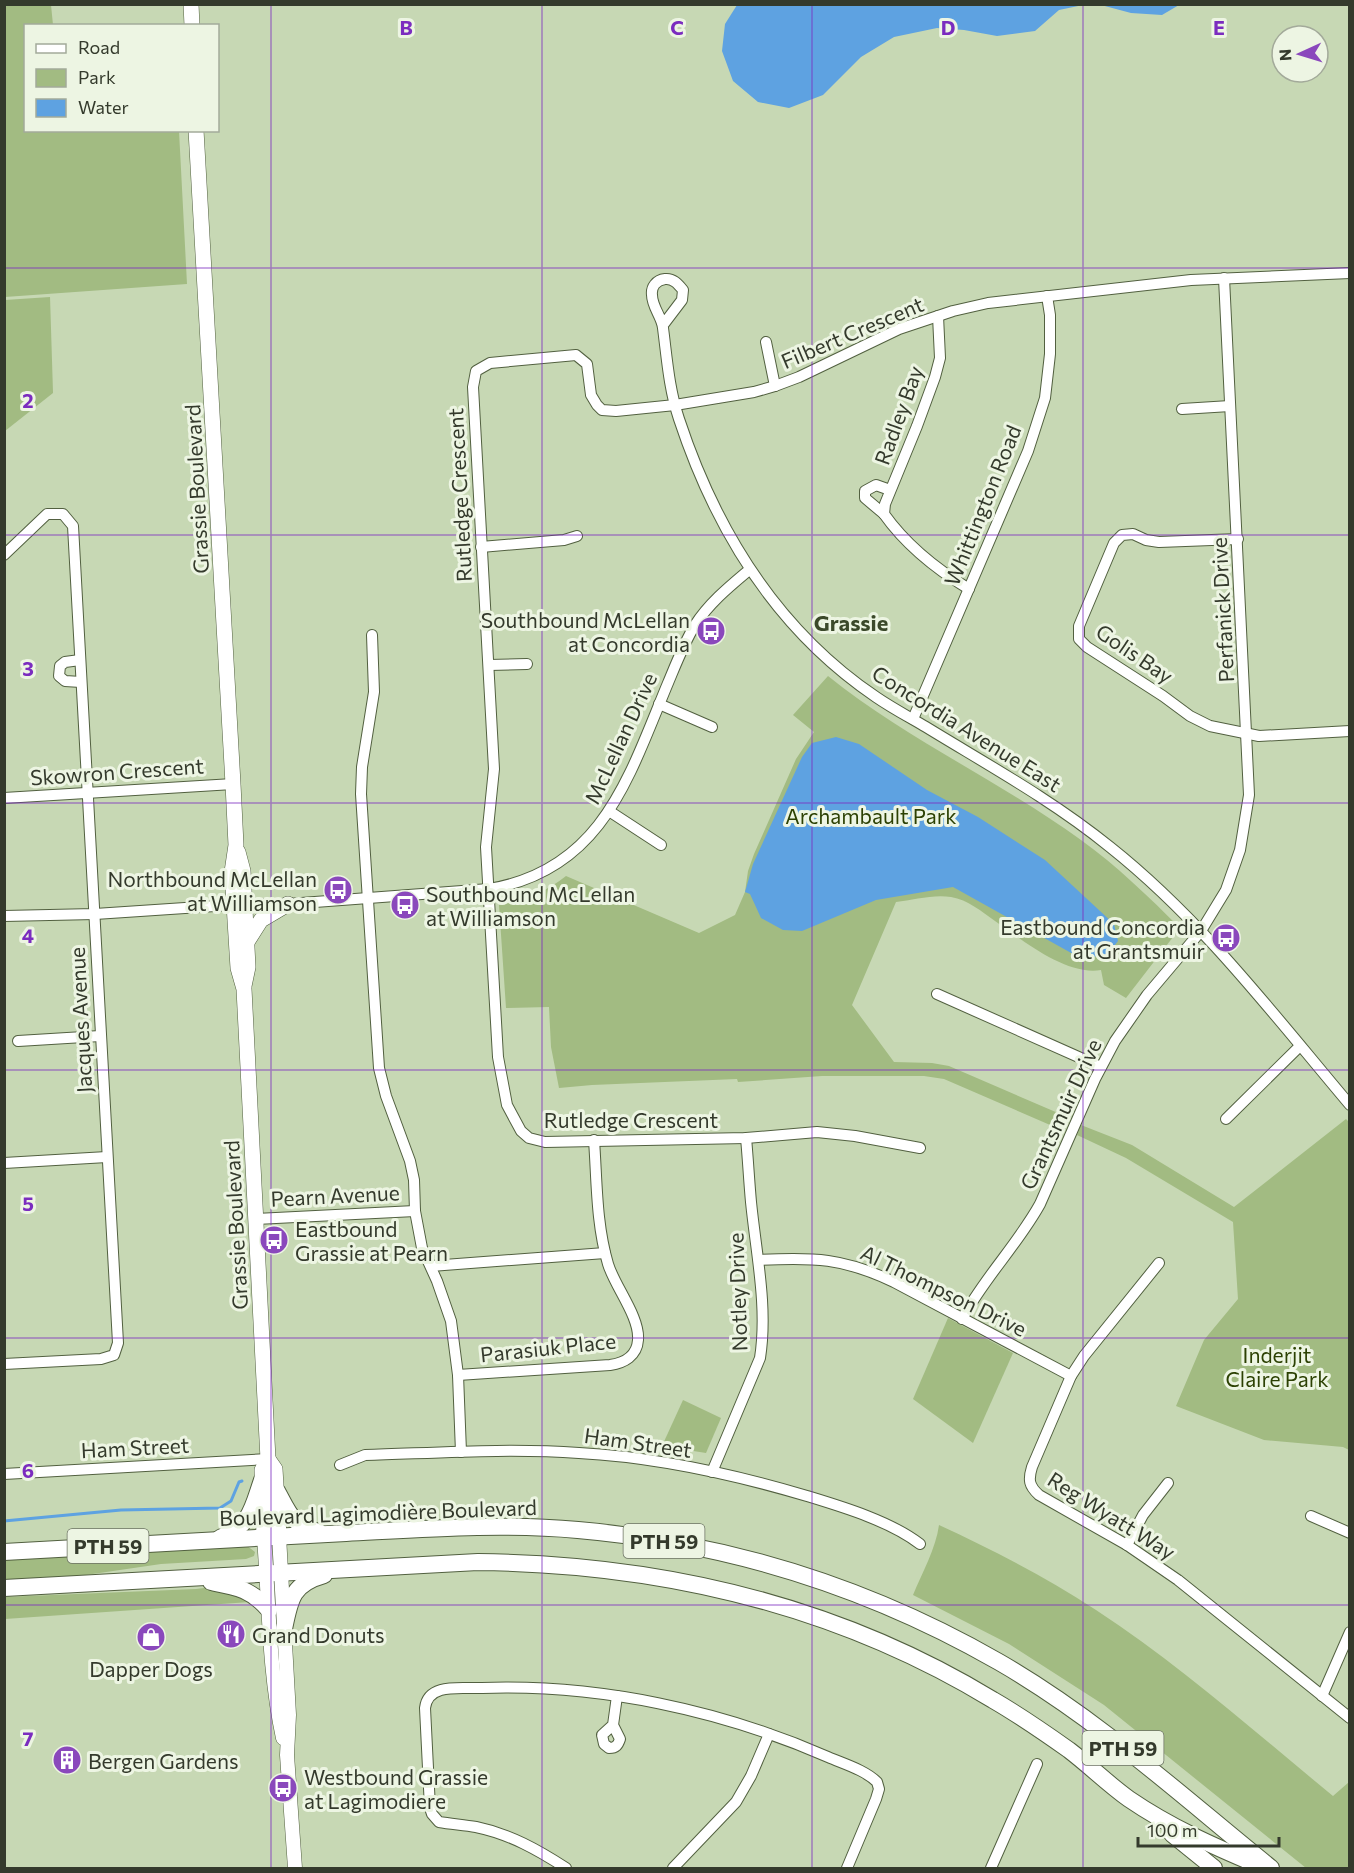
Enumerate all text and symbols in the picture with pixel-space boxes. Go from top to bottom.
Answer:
text: B [399,15,413,39]
text: C [670,15,684,39]
text: D [941,15,955,39]
text: E [1213,15,1225,39]
legend [24,24,219,132]
north arrow [1270,24,1330,84]
text: Road [78,36,120,58]
text: N [1275,48,1294,62]
text: Park [78,66,116,88]
text: Water [78,96,129,118]
street label: Filbert Crescent [777,291,927,373]
street label: Radley Bay [869,362,927,468]
text: 2 [22,388,34,412]
street label: Grassie Boulevard [179,404,213,574]
street label: Rutledge Crescent [442,407,476,583]
street label: Whittington Road [938,421,1026,589]
street label: Perfanick Drive [1206,537,1238,683]
place label: Southbound McLellan at Concordia [481,607,690,656]
district label: Grassie [814,609,888,636]
bus stop icon: Southbound McLellan at Concordia [695,615,727,647]
street label: Golis Bay [1092,618,1178,688]
text: 3 [22,656,34,680]
street label: Concordia Avenue East [868,660,1066,796]
street label: McLellan Drive [579,668,661,808]
street label: Skowron Crescent [29,752,205,790]
park label: Archambault Park [785,803,957,828]
place label: Northbound McLellan at Williamson [107,866,317,915]
bus stop icon: Northbound McLellan at Williamson [322,874,354,906]
place label: Southbound McLellan at Williamson [426,881,635,930]
bus stop icon: Southbound McLellan at Williamson [389,889,421,921]
place label: Eastbound Concordia at Grantsmuir [1000,914,1205,963]
bus stop icon: Eastbound Concordia at Grantsmuir [1210,922,1242,954]
text: 4 [22,923,34,947]
street label: Jacques Avenue [64,946,96,1094]
street label: Grantsmuir Drive [1014,1035,1106,1193]
street label: Rutledge Crescent [544,1107,718,1132]
street label: Grassie Boulevard [218,1140,252,1310]
street label: Pearn Avenue [270,1179,400,1211]
text: 5 [22,1191,34,1215]
place label: Eastbound Grassie at Pearn [295,1216,448,1265]
bus stop icon: Eastbound Grassie at Pearn [258,1224,290,1256]
street label: Notley Drive [722,1232,752,1352]
street label: Al Thompson Drive [857,1239,1031,1341]
street label: Parasiuk Place [479,1327,617,1367]
park label: Inderjit Claire Park [1225,1342,1329,1391]
street label: Ham Street [583,1422,693,1462]
street label: Ham Street [80,1432,190,1462]
text: 6 [22,1458,34,1482]
street label: Reg Wyatt Way [1044,1466,1180,1564]
street label: Boulevard Lagimodière Boulevard [219,1494,537,1530]
road number: PTH 59 [624,1524,704,1558]
road number: PTH 59 [68,1529,148,1563]
restaurant icon: Grand Donuts [215,1618,247,1650]
shop icon: Dapper Dogs [135,1621,167,1653]
place label: Grand Donuts [252,1622,385,1647]
place label: Dapper Dogs [89,1656,213,1681]
text: 7 [23,1726,34,1750]
road number: PTH 59 [1082,1731,1164,1765]
building icon: Bergen Gardens [51,1744,83,1776]
place label: Bergen Gardens [88,1748,239,1773]
place label: Westbound Grassie at Lagimodiere [304,1764,488,1813]
bus stop icon: Westbound Grassie at Lagimodiere [267,1772,299,1804]
scale bar [1138,1810,1279,1848]
text: 100 m [1147,1819,1197,1841]

